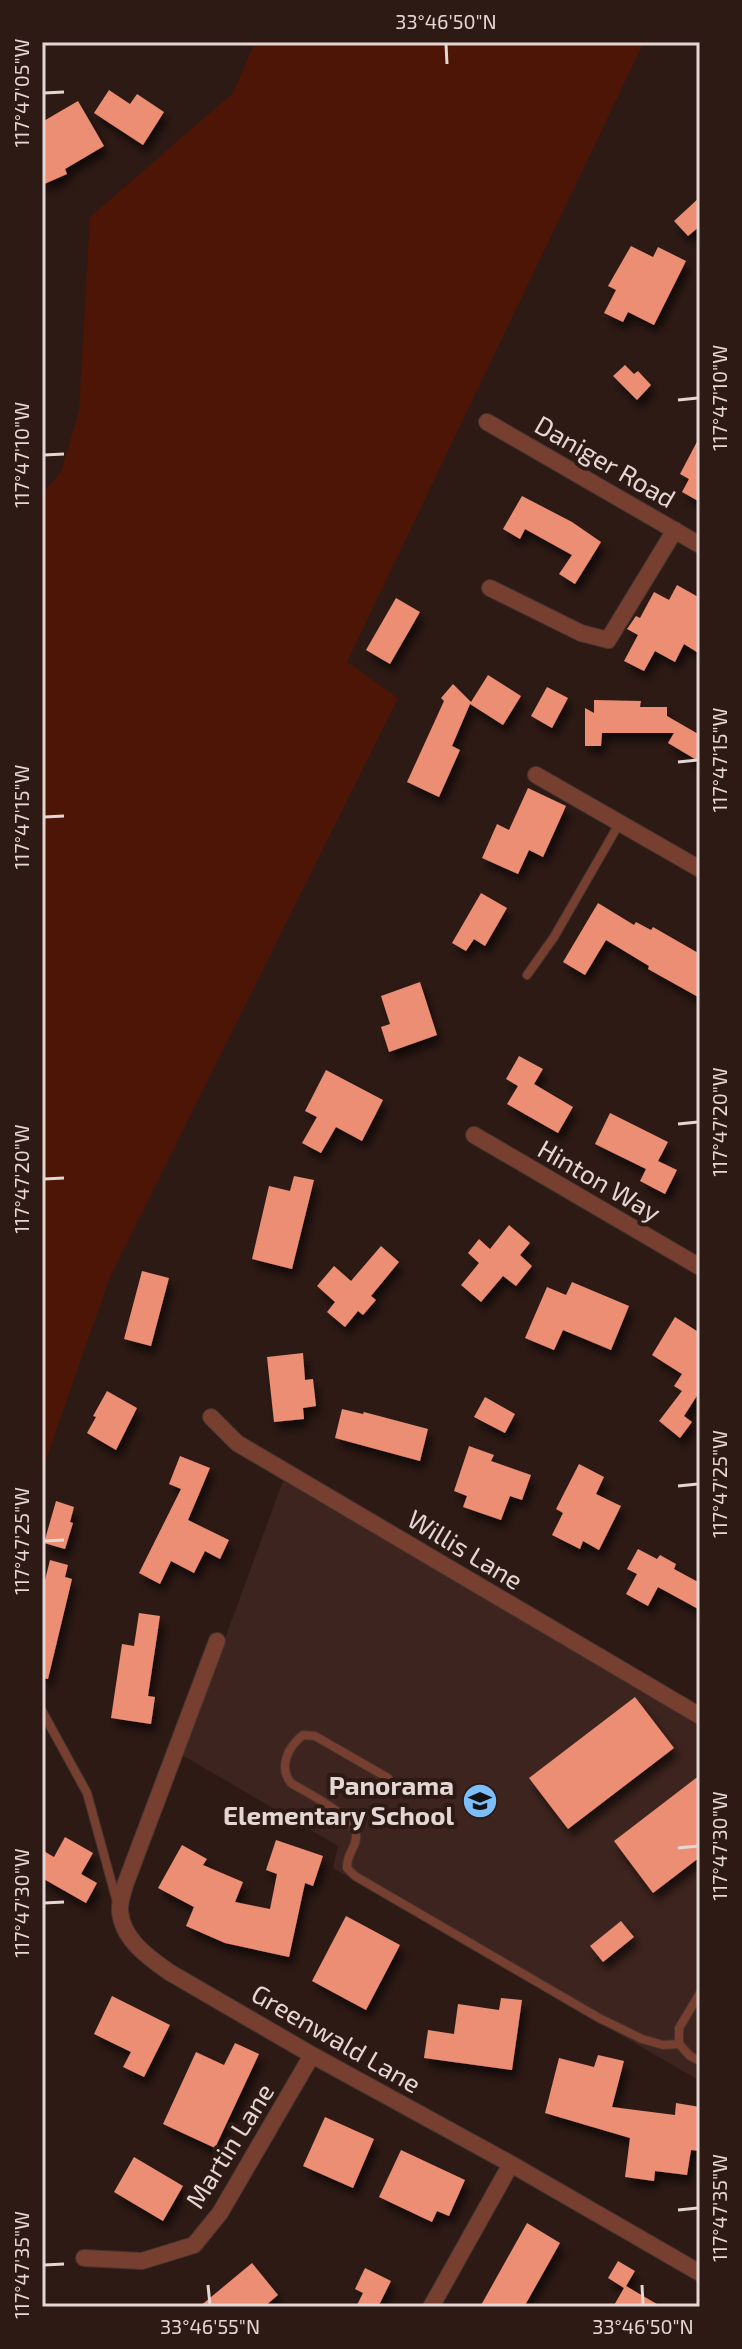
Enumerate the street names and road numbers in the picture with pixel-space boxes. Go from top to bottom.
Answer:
street label: Daniger Road [530,408,681,513]
street label: Hinton Way [533,1132,667,1227]
street label: Willis Lane [403,1502,529,1595]
street label: Greenwald Lane [247,1977,427,2099]
street label: Martin Lane [178,2077,279,2213]

